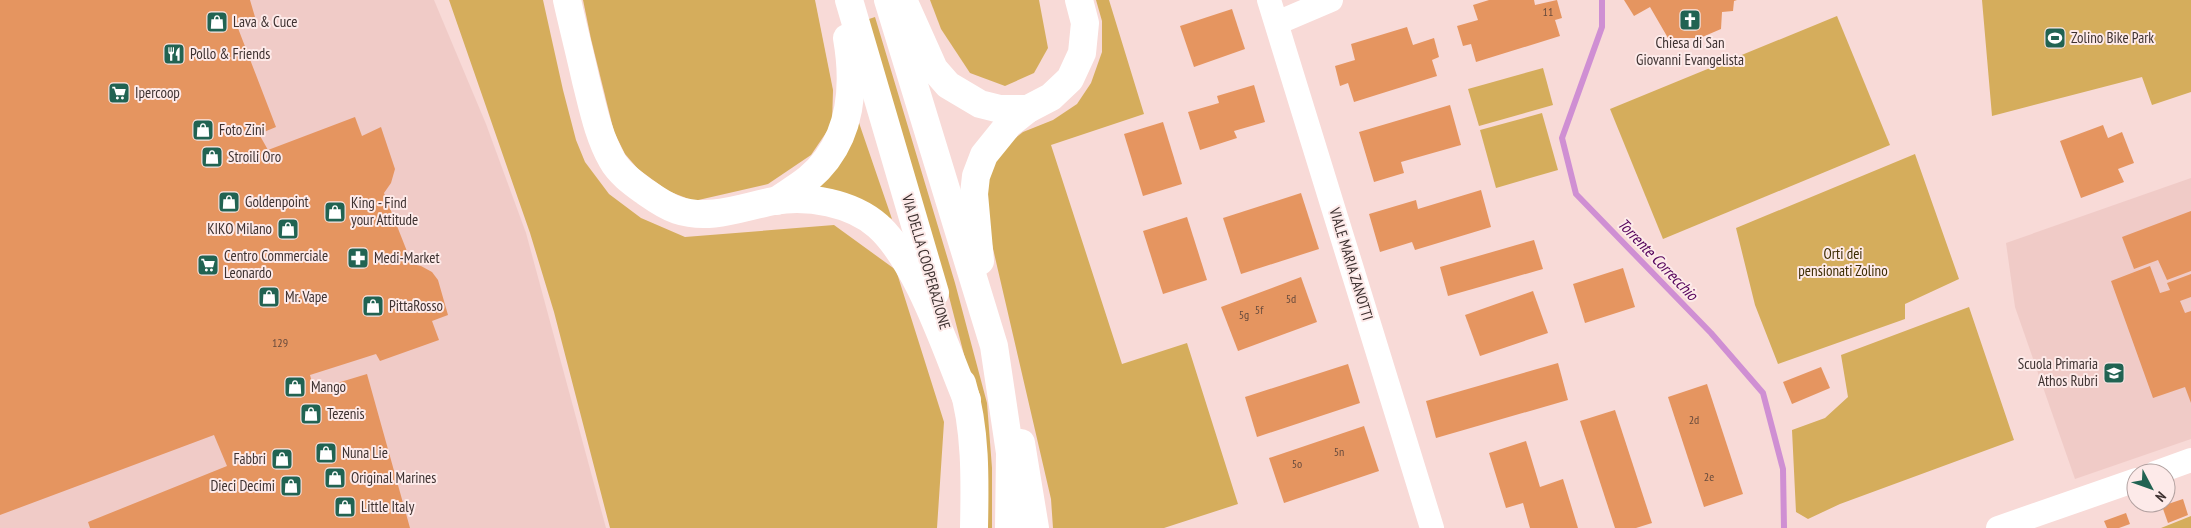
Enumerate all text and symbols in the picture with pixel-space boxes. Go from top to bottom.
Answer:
house number: 11 [1543,4,1553,19]
church icon: Chiesa di San Giovanni Evangelista [1678,8,1702,32]
shop icon: Lava & Cuce [205,10,229,34]
place label: Lava & Cuce [233,12,298,31]
sports icon: Zolino Bike Park [2043,26,2067,50]
place label: Zolino Bike Park [2071,28,2154,47]
place label: Chiesa di San Giovanni Evangelista [1636,33,1744,69]
restaurant icon: Pollo & Friends [162,42,186,66]
place label: Pollo & Friends [190,44,270,63]
supermarket icon: Ipercoop [107,81,131,105]
place label: Ipercoop [135,83,180,102]
shop icon: Foto Zini [191,118,215,142]
place label: Foto Zini [219,120,265,139]
shop icon: Stroili Oro [200,145,224,169]
place label: Stroili Oro [228,147,281,166]
shop icon: Goldenpoint [217,190,241,214]
street label: VIA DELLA COOPERAZIONE [898,191,955,332]
place label: Goldenpoint [245,192,309,211]
place label: King - Find your Attitude [351,193,418,229]
shop icon: King - Find your Attitude [323,200,347,224]
street label: VIALE MARIA ZANOTTI [1325,204,1378,322]
water label: Torrente Correcchio [1614,214,1703,305]
shop icon: KIKO Milano [276,217,300,241]
place label: KIKO Milano [207,219,272,238]
park label: Orti dei pensionati Zolino [1798,244,1888,280]
place label: Centro Commerciale Leonardo [224,246,328,282]
pharmacy icon: Medi-Market [346,246,370,270]
place label: Medi-Market [374,248,440,267]
supermarket icon: Centro Commerciale Leonardo [196,253,220,277]
shop icon: Mr. Vape [257,285,281,309]
place label: Mr. Vape [285,287,327,306]
house number: 5d [1286,291,1296,306]
shop icon: PittaRosso [361,294,385,318]
place label: PittaRosso [389,296,443,315]
house number: 5f [1255,302,1264,317]
house number: 5g [1239,307,1249,322]
house number: 129 [272,335,288,350]
place label: Scuola Primaria Athos Rubri [2018,354,2098,390]
school or university icon: Scuola Primaria Athos Rubri [2102,361,2126,385]
shop icon: Mango [283,375,307,399]
place label: Mango [311,377,346,396]
shop icon: Tezenis [299,402,323,426]
place label: Tezenis [327,404,365,423]
house number: 2d [1689,412,1699,427]
shop icon: Nuna Lie [314,441,338,465]
place label: Nuna Lie [342,443,388,462]
house number: 5n [1334,444,1344,459]
shop icon: Fabbri [270,447,294,471]
place label: Fabbri [233,449,266,468]
house number: 5o [1292,456,1302,471]
north arrow [2126,463,2176,513]
shop icon: Original Marines [323,466,347,490]
place label: Original Marines [351,468,436,487]
house number: 2e [1704,469,1714,484]
shop icon: Dieci Decimi [279,474,303,498]
place label: Dieci Decimi [210,476,275,495]
text: N [2152,488,2170,505]
shop icon: Little Italy [333,495,357,519]
place label: Little Italy [361,497,415,516]

